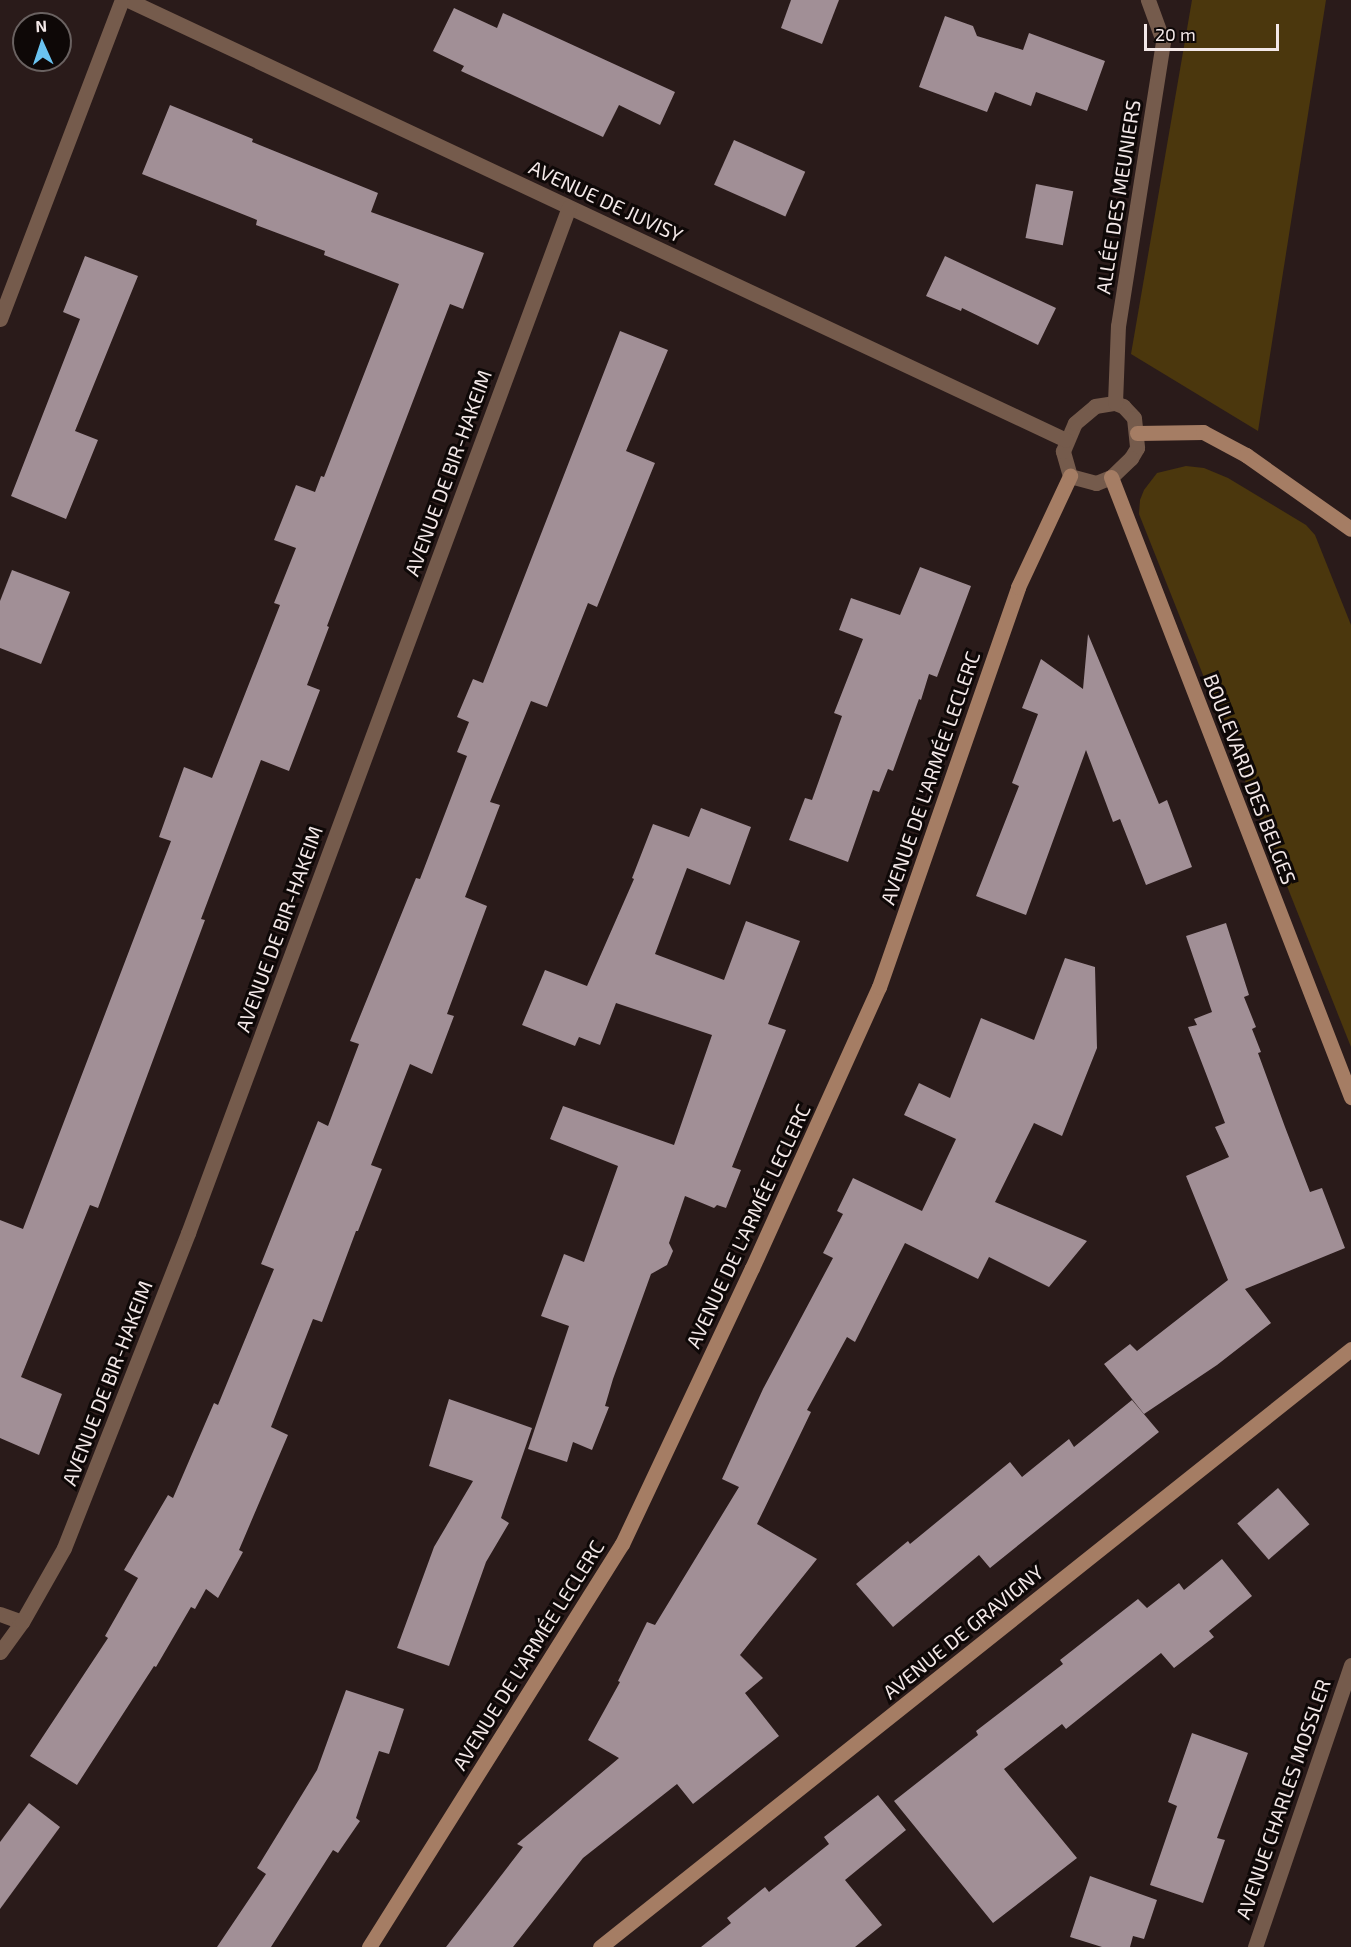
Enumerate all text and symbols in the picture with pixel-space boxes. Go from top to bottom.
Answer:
north arrow [12,12,72,72]
scale bar [1147,12,1282,50]
text: N [35,16,47,35]
text: 20 m [1155,23,1196,45]
street label: ALLÉE DES MEUNIERS [1091,98,1145,296]
street label: AVENUE DE JUVISY [525,155,687,247]
street label: AVENUE DE BIR-HAKEIM [400,367,496,579]
street label: AVENUE DE L'ARMÉE LECLERC [875,648,985,908]
street label: BOULEVARD DES BELGES [1199,670,1301,888]
street label: AVENUE DE BIR-HAKEIM [231,823,327,1035]
street label: AVENUE DE L'ARMÉE LECLERC [681,1100,815,1352]
street label: AVENUE DE BIR-HAKEIM [57,1277,157,1489]
street label: AVENUE DE L'ARMÉE LECLERC [447,1536,609,1774]
street label: AVENUE DE GRAVIGNY [878,1560,1048,1704]
street label: AVENUE CHARLES MOSSLER [1231,1676,1335,1922]

